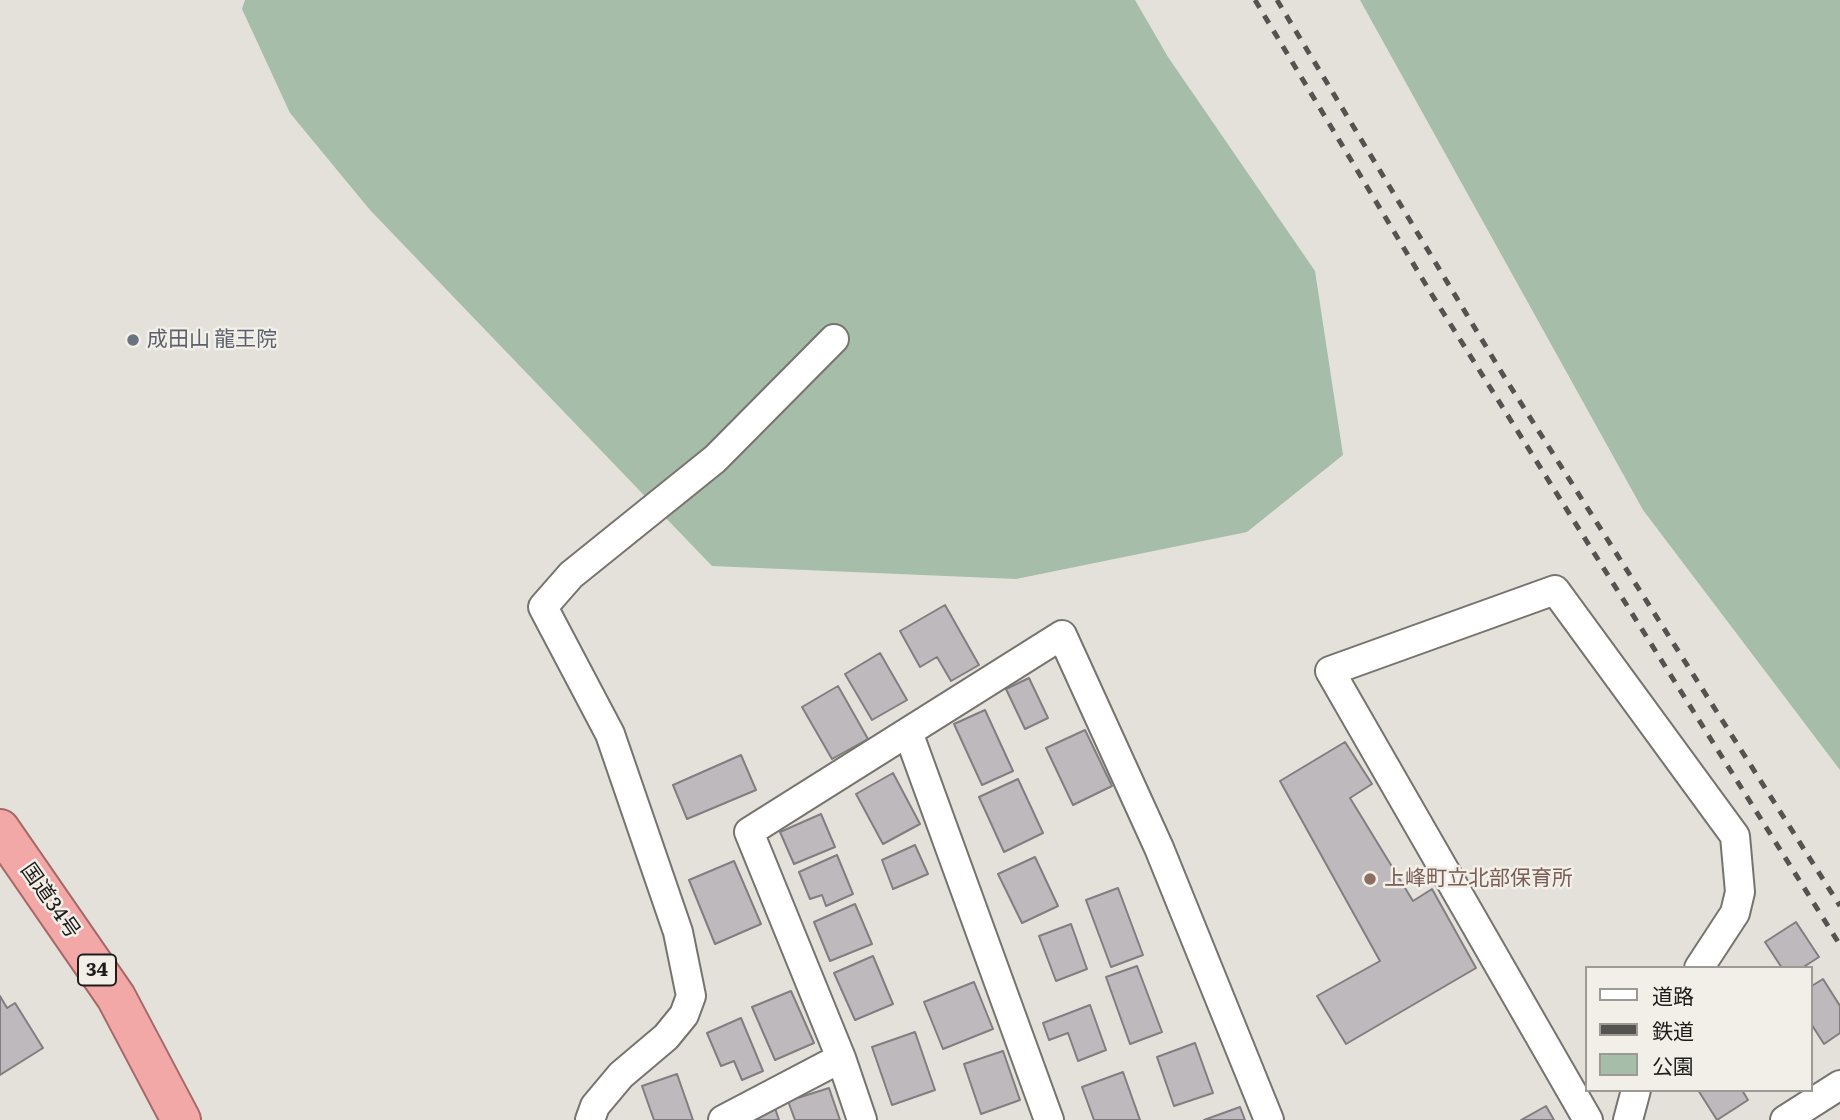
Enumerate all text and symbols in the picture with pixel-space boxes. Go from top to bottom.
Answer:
place label: 成田山 龍王院 [147,327,277,353]
marker: 成田山 龍王院 [125,332,141,348]
street label: 国道34号 [15,859,85,943]
place label: 上峰町立北部保育所 [1384,866,1573,892]
marker: 上峰町立北部保育所 [1362,871,1378,887]
road number: 34 [78,954,116,986]
legend [1584,966,1812,1092]
text: 道路 [1652,979,1694,1010]
text: 鉄道 [1652,1014,1694,1045]
text: 公園 [1652,1049,1694,1080]

